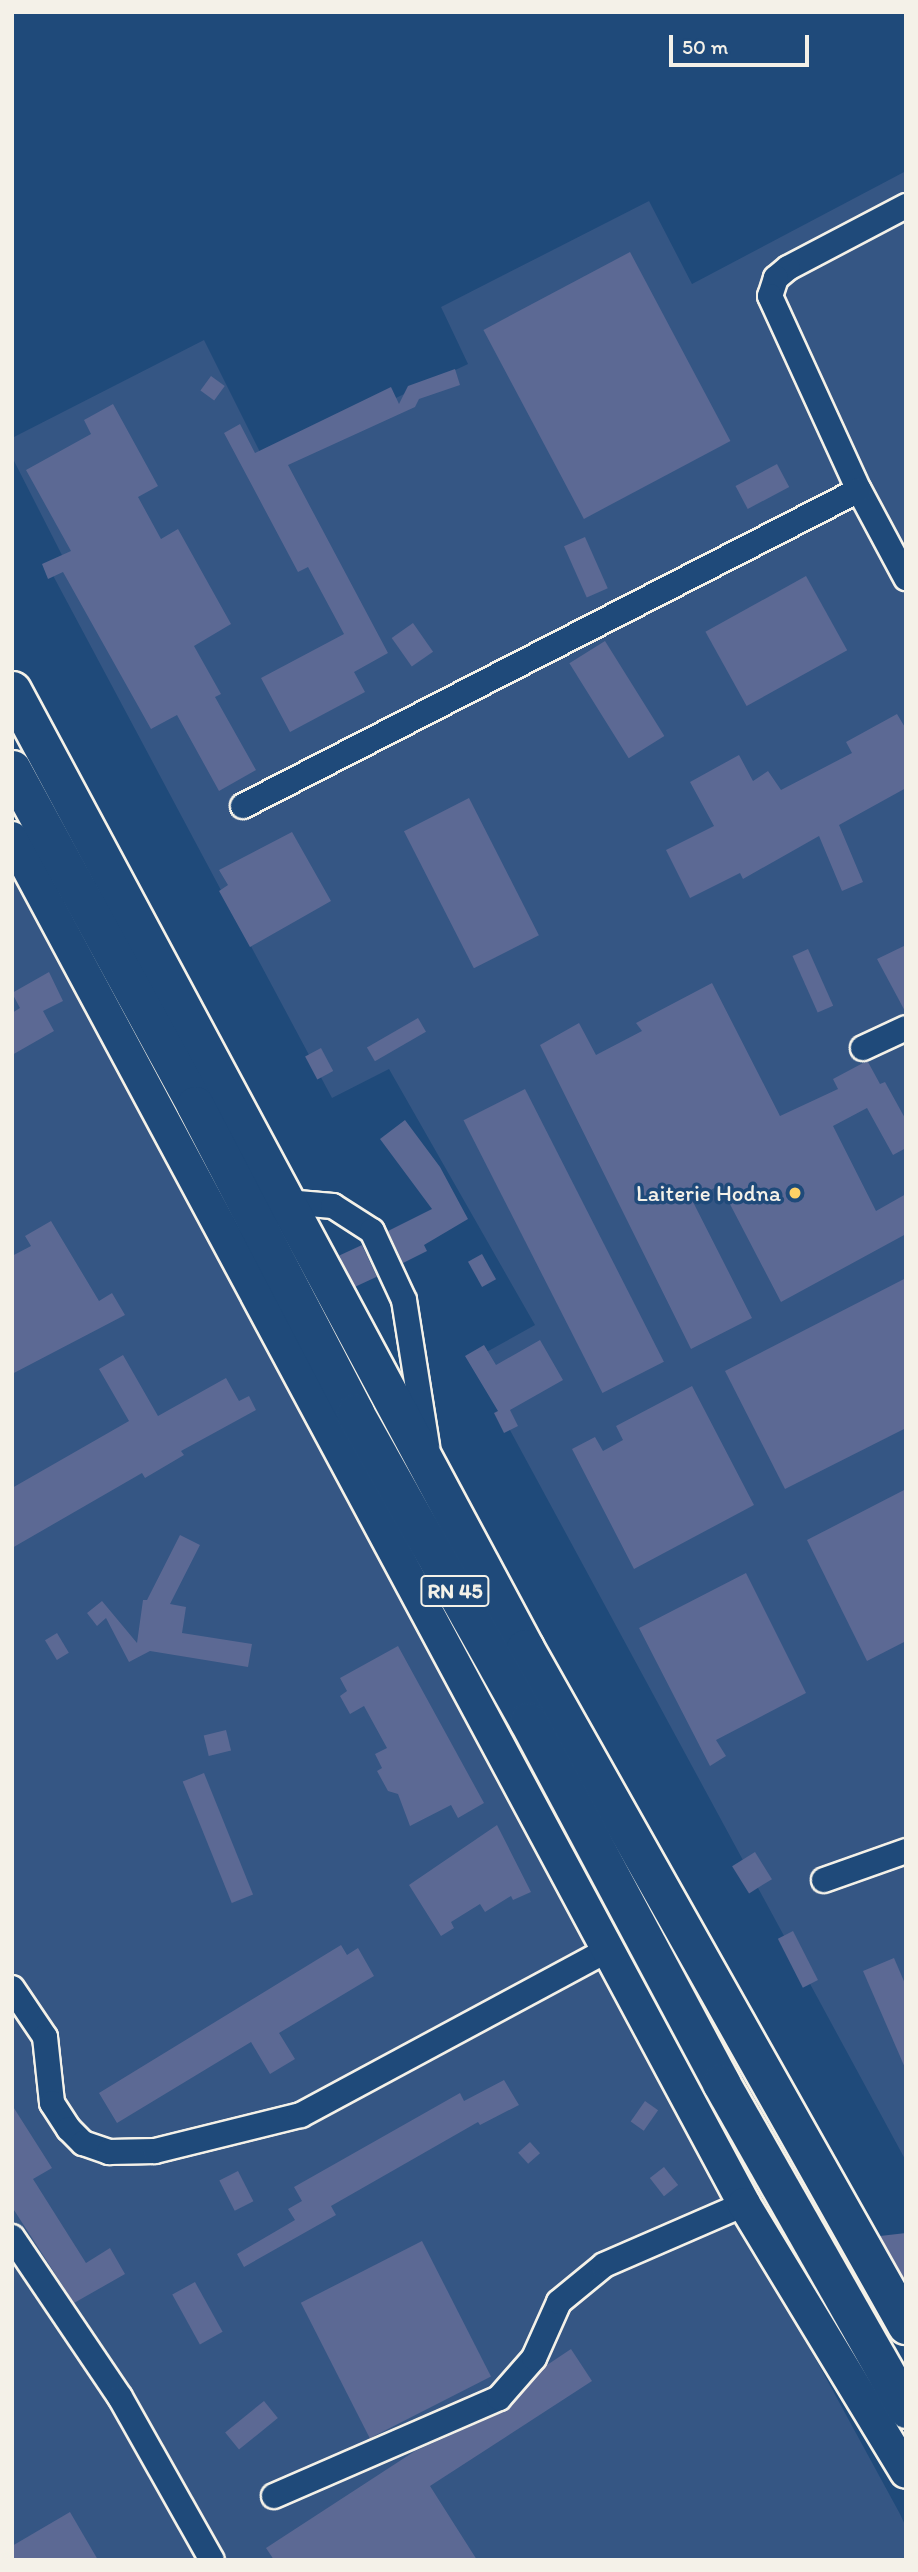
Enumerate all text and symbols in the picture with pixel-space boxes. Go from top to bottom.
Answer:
scale bar [673,21,813,65]
text: 50 m [682,34,728,59]
place label: Laiterie Hodna [637,1179,781,1207]
marker: Laiterie Hodna [787,1185,803,1201]
road number: RN 45 [420,1574,490,1608]

